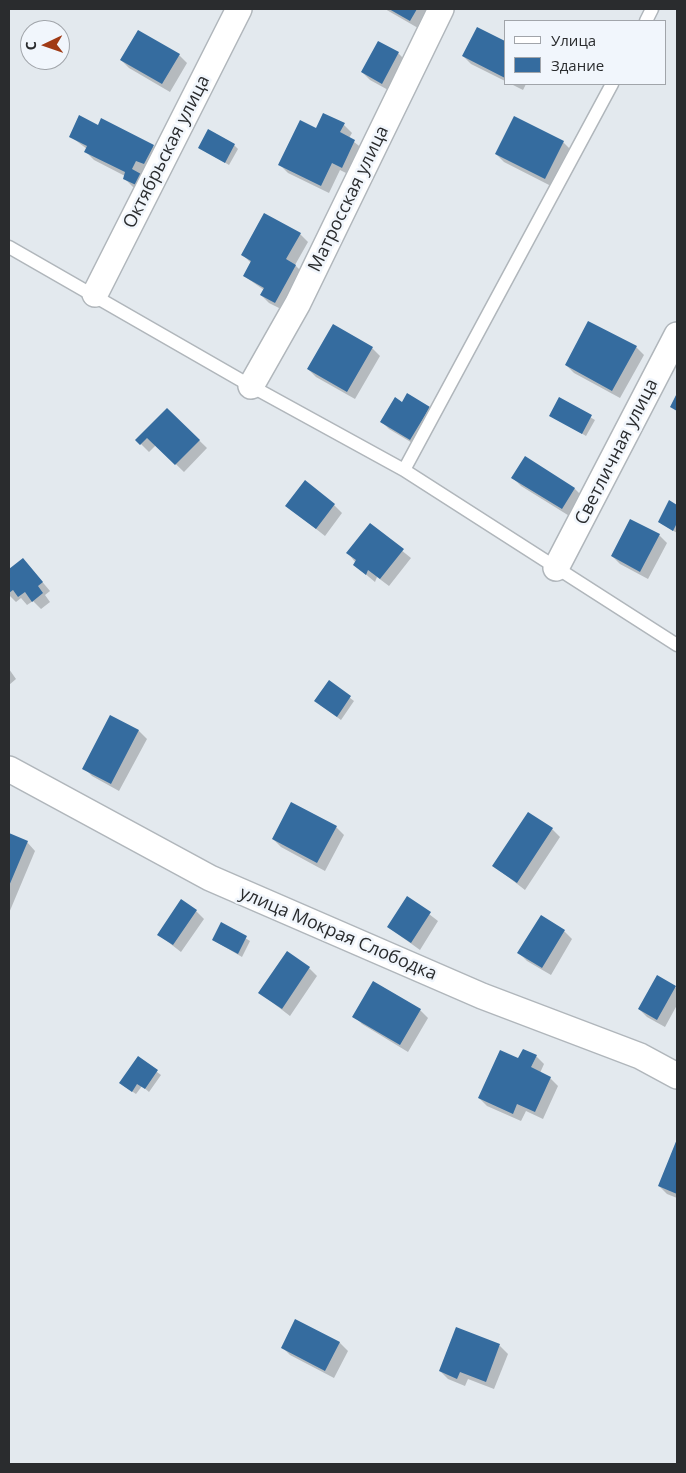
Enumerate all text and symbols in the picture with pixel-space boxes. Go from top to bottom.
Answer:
north arrow [20,20,70,70]
legend [503,20,666,85]
text: Улица [551,30,596,50]
text: С [21,41,40,51]
text: Здание [551,55,604,75]
street label: Октябрьская улица [119,72,215,232]
street label: Матросская улица [304,122,394,276]
street label: Светличная улица [571,375,663,529]
street label: улица Мокрая Слободка [236,883,440,985]

